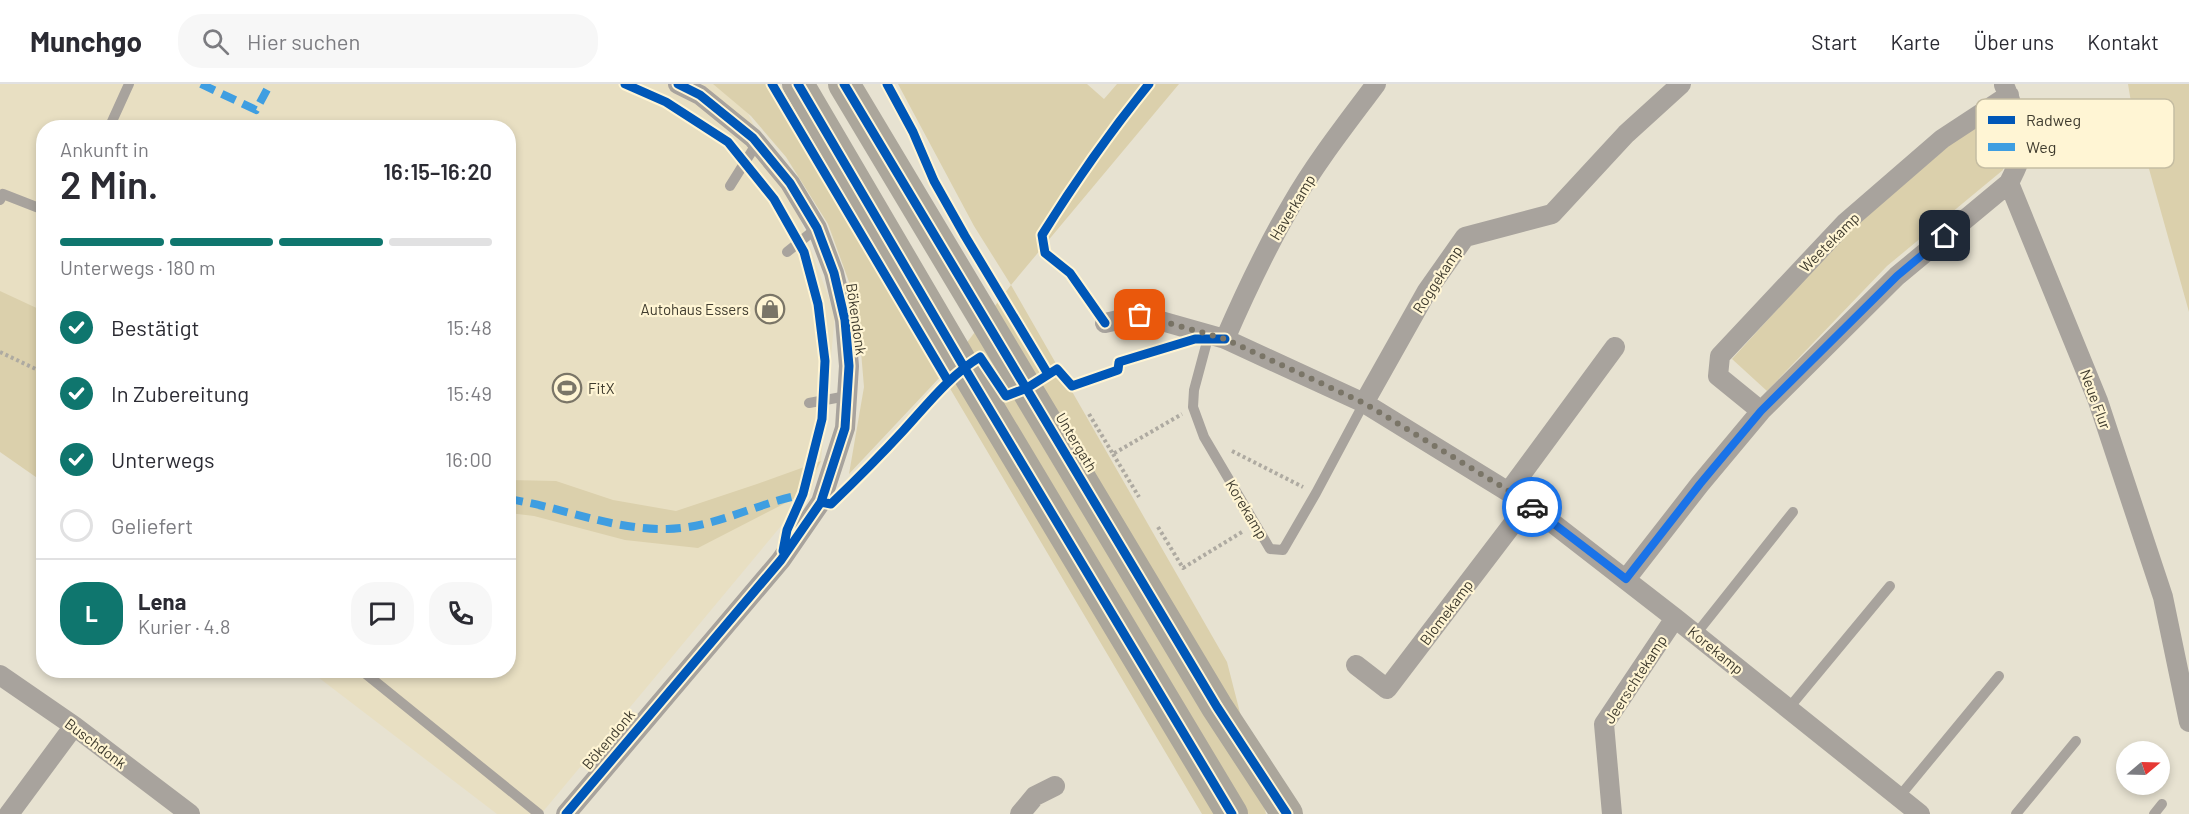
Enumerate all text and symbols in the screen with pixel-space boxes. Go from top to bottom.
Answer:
search box [178,14,598,68]
text: Munchgo [30,24,142,58]
icon: search [199,25,232,58]
text: Hier suchen [247,28,360,54]
text: Start [1811,29,1858,54]
text: Karte [1891,29,1941,54]
text: Über uns [1974,29,2054,54]
text: Kontakt [2087,29,2159,54]
legend [1976,99,2174,168]
text: Radweg [2026,110,2081,129]
text: Ankunft in [60,137,149,161]
text: Weg [2026,137,2056,156]
text: 16:15–16:20 [383,158,492,184]
text: 2 Min. [60,160,158,207]
street label: Haverkamp [1265,171,1319,243]
street label: Weetekamp [1795,208,1863,276]
pin [1919,210,1970,261]
icon: home [1928,219,1961,252]
street label: Roggekamp [1408,242,1466,316]
text: Unterwegs · 180 m [60,255,216,279]
street label: Bökendonk [843,282,871,357]
pin [1114,289,1165,340]
shop icon: Autohaus Essers [754,293,786,325]
icon: bag [1123,298,1156,331]
place label: Autohaus Essers [641,300,749,318]
icon: check [60,311,93,344]
text: Bestätigt [111,314,200,340]
text: 15:48 [447,315,492,339]
street label: Neue Flur [2077,366,2115,432]
sports icon: FitX [551,372,583,404]
icon: check [60,377,93,410]
place label: FitX [588,379,615,397]
text: In Zubereitung [111,380,249,406]
text: 15:49 [447,381,492,405]
street label: Untergath [1052,409,1102,475]
icon: check [60,443,93,476]
text: Unterwegs [111,446,215,472]
text: 16:00 [445,447,492,471]
street label: Korekamp [1222,476,1272,542]
courier [1502,477,1562,537]
icon: car [1516,491,1549,524]
text: Geliefert [111,512,193,538]
street label: Blomekamp [1416,576,1476,648]
button: chat [351,582,414,645]
button: phone [429,582,492,645]
text: Lena [138,588,186,614]
text: L [85,600,98,626]
text: Kurier · 4.8 [138,614,230,638]
street label: Korekamp [1685,622,1747,678]
street label: Jeerschtekamp [1600,631,1670,727]
street label: Bökendonk [578,705,639,773]
street label: Buschdonk [62,714,131,772]
north arrow [2116,741,2170,795]
map controls [2116,741,2170,795]

